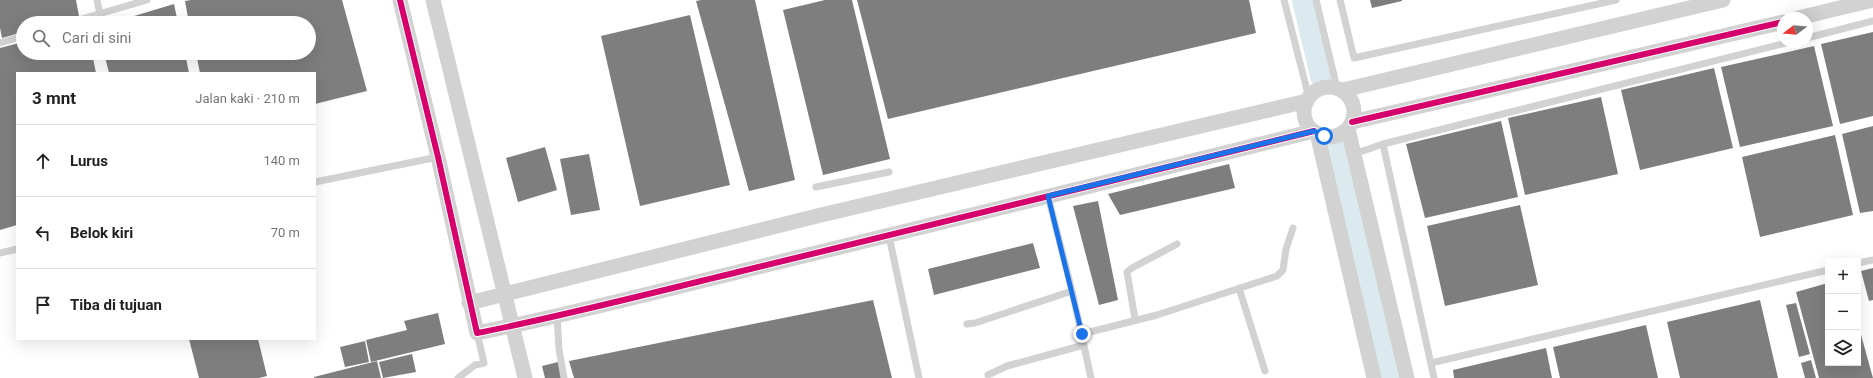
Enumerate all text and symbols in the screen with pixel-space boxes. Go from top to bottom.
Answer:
north arrow [1777,12,1813,48]
search box [16,16,316,60]
icon: search [30,27,52,49]
text: Cari di sini [62,29,132,47]
text: 3 mnt [32,88,76,108]
text: Jalan kaki · 210 m [195,91,300,106]
route start [1315,127,1333,145]
icon: ahead [32,150,54,172]
text: Lurus [70,152,108,170]
text: 140 m [263,153,300,168]
icon: left [32,222,54,244]
text: Belok kiri [70,224,133,242]
text: 70 m [271,225,300,240]
map controls [1825,258,1861,366]
button: + [1825,258,1861,294]
icon: arrive [32,294,54,316]
button: − [1825,294,1861,330]
text: Tiba di tujuan [70,296,162,314]
route end [1073,325,1091,343]
button: layers [1825,330,1861,366]

